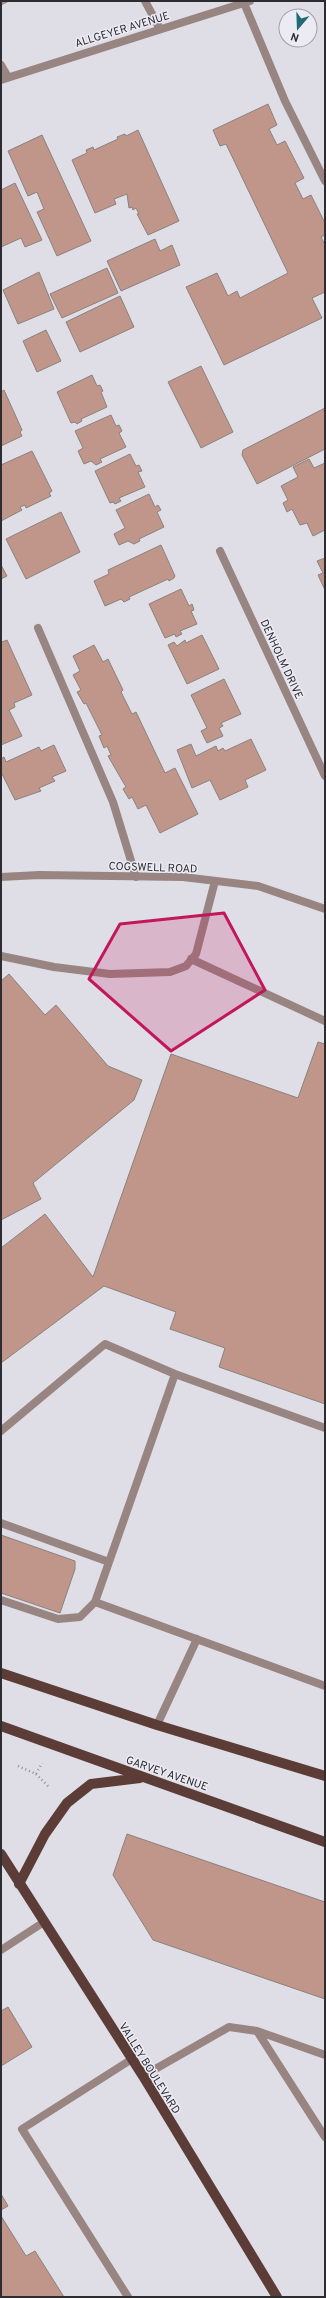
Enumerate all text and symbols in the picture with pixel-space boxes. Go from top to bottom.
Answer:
north arrow [278,8,318,48]
street label: ALLGEYER AVENUE [73,9,171,51]
text: N [289,29,301,44]
street label: DENHOLM DRIVE [257,617,306,702]
street label: COGSWELL ROAD [108,859,198,877]
street label: GARVEY AVENUE [124,1753,209,1795]
street label: VALLEY BOULEVARD [115,2020,183,2117]

